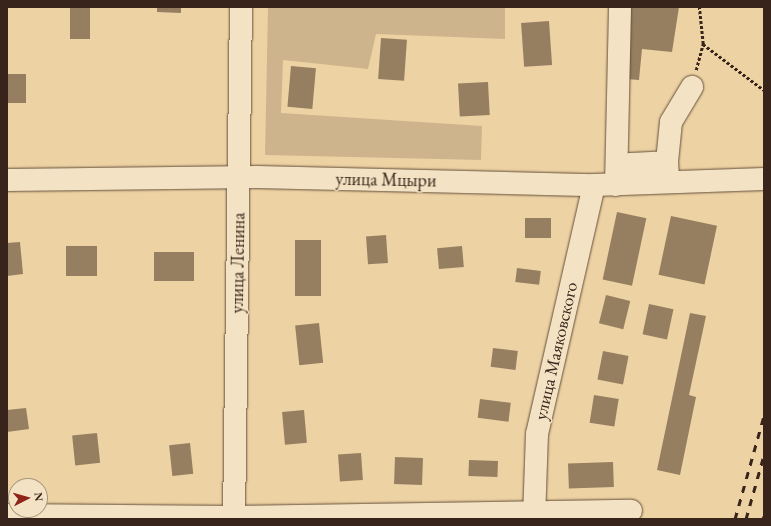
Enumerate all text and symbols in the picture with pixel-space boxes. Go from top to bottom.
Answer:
street label: улица Мцыри [335,168,437,192]
street label: улица Ленина [226,212,250,314]
street label: улица Маяковского [530,280,582,422]
north arrow [8,478,48,518]
text: N [32,492,46,502]

